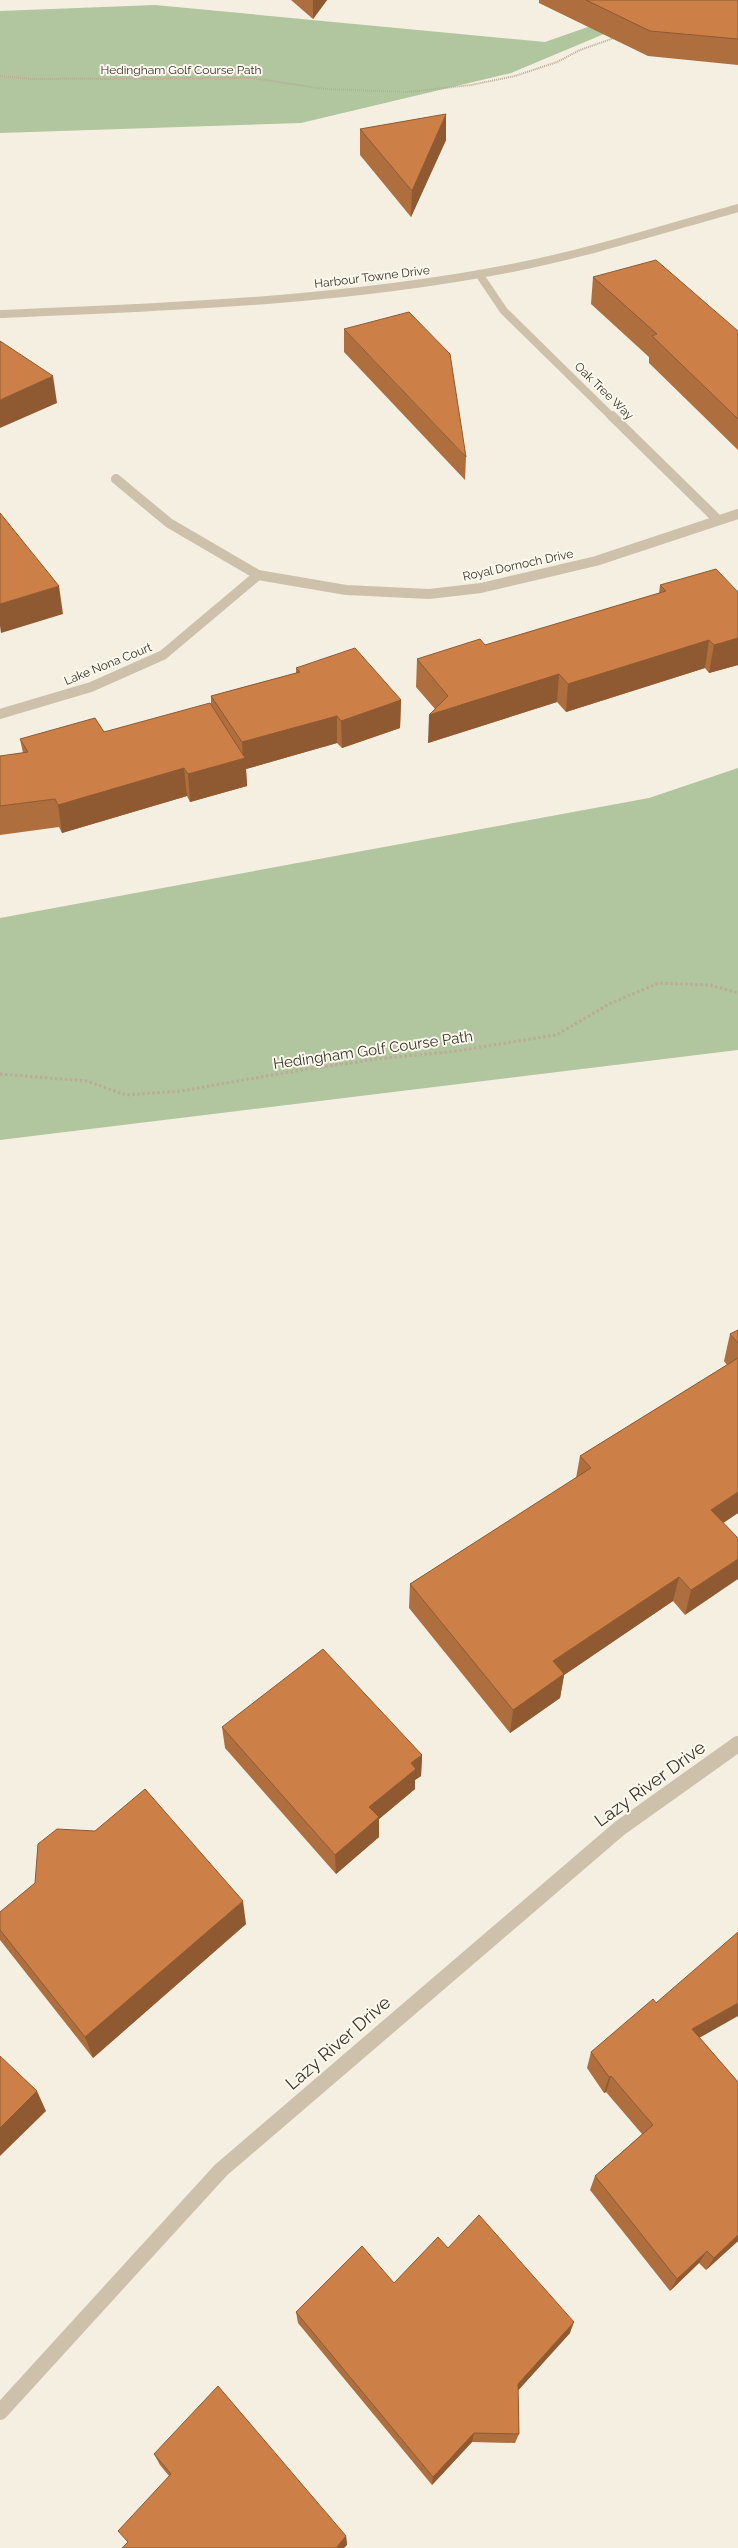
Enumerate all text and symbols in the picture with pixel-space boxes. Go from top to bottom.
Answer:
street label: Hedingham Golf Course Path [100,63,262,77]
street label: Harbour Towne Drive [313,263,431,291]
street label: Oak Tree Way [572,359,637,423]
street label: Royal Dornoch Drive [461,546,575,584]
street label: Lake Nona Court [62,640,154,688]
street label: Hedingham Golf Course Path [272,1027,474,1073]
street label: Lazy River Drive [590,1736,710,1831]
street label: Lazy River Drive [281,1991,395,2094]

